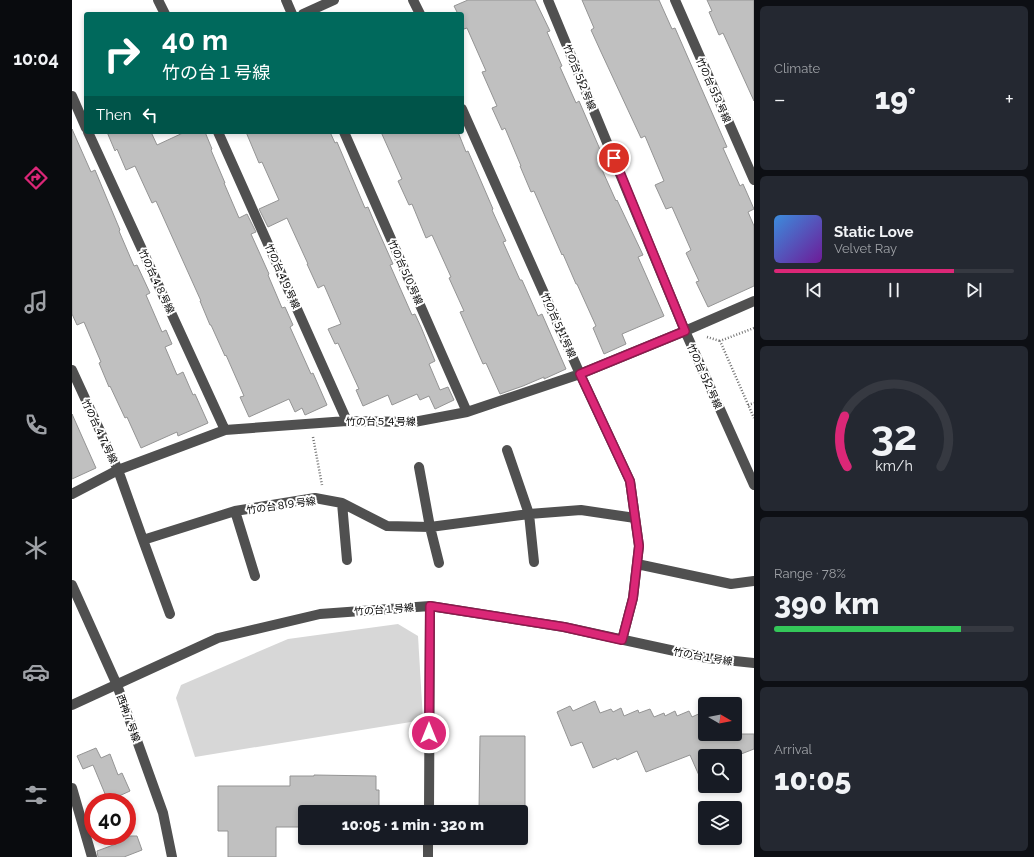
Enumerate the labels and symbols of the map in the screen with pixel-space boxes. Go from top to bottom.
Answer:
street label: 竹の台５２号線 [561,43,598,112]
street label: 竹の台５３号線 [694,56,733,124]
pin [597,141,631,175]
street label: 竹の台５０号線 [386,238,425,306]
street label: 竹の台４９号線 [263,242,302,310]
street label: 竹の台４８号線 [137,247,176,315]
street label: 竹の台５１号線 [539,291,578,359]
street label: 竹の台５２号線 [685,342,724,410]
street label: 竹の台４７号線 [80,397,119,465]
street label: 竹の台５４号線 [346,416,416,427]
street label: 竹の台８９号線 [246,495,316,516]
street label: 竹の台１号線 [354,602,414,617]
street label: 竹の台１号線 [672,646,733,667]
street label: 西神７号線 [115,693,142,744]
north arrow [698,697,742,741]
position arrow [408,712,450,754]
speed limit sign: 40 [84,793,136,845]

